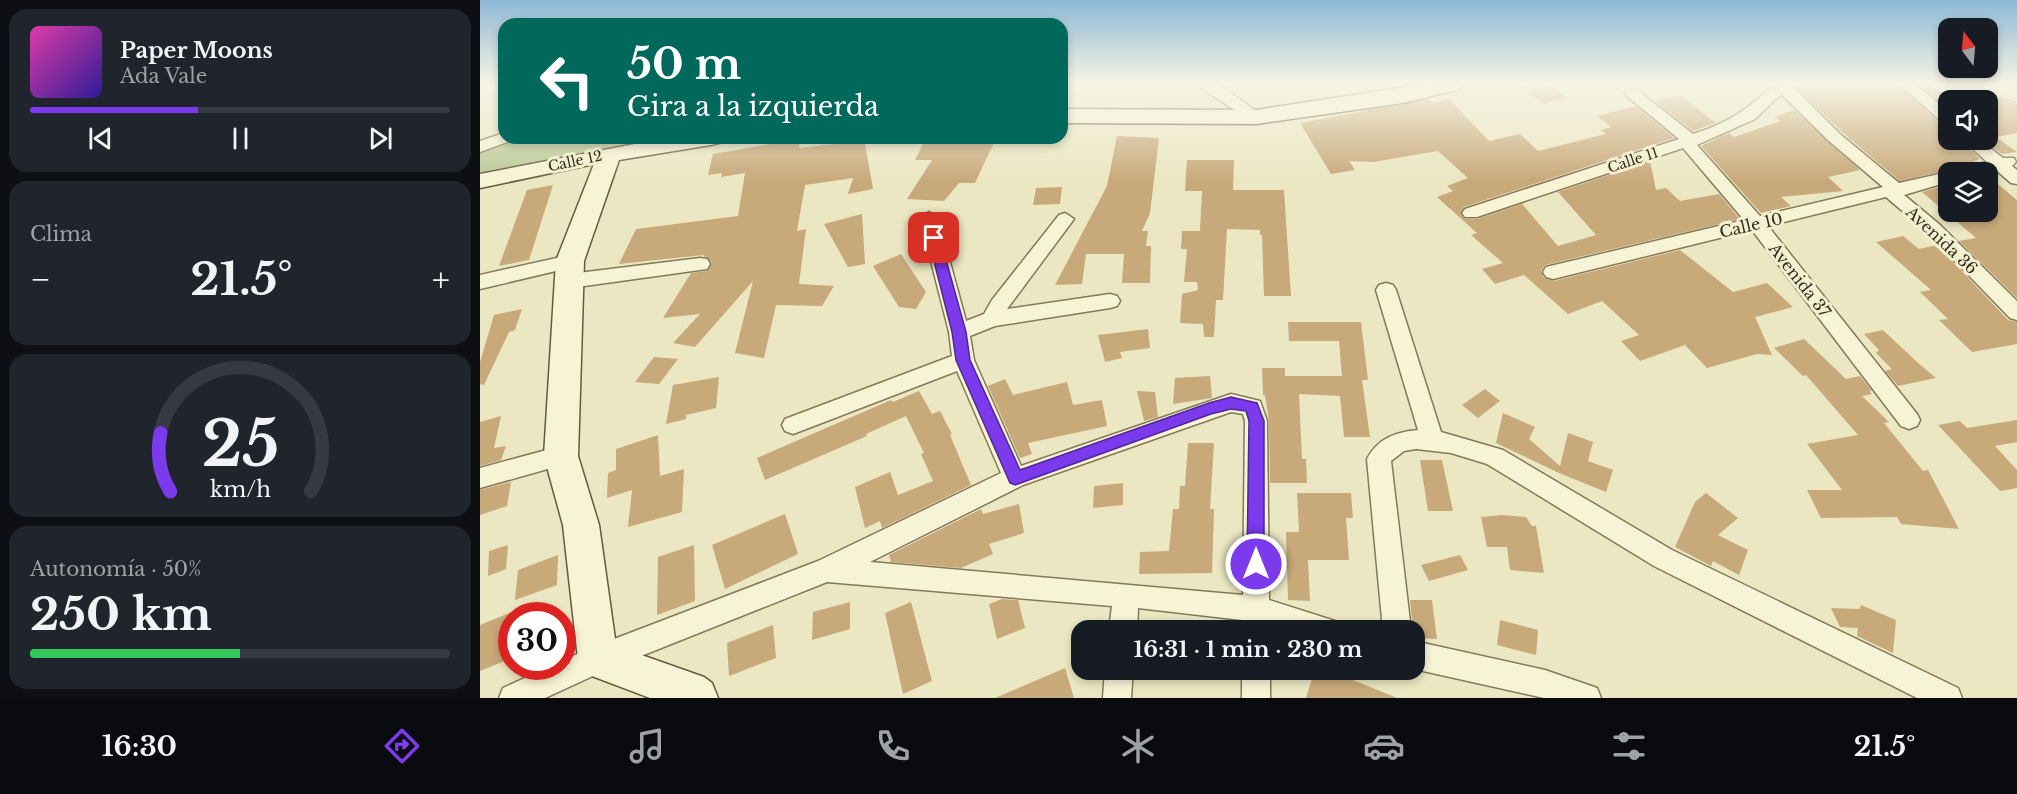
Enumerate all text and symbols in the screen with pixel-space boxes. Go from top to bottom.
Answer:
north arrow [1938,18,1998,78]
map controls [1938,18,1998,222]
text: Paper Moons [120,37,273,64]
text: 50 m [627,38,741,90]
icon: left [528,42,606,120]
text: Ada Vale [120,64,207,88]
text: Gira a la izquierda [627,90,879,123]
button: sound [1938,90,1998,150]
icon: previous [84,122,117,155]
icon: pause [224,122,257,155]
icon: next [364,122,397,155]
street label: Calle 11 [1605,143,1661,177]
street label: Calle 12 [546,146,604,176]
button: layers [1938,162,1998,222]
street label: Avenida 36 [1901,201,1982,278]
street label: Calle 10 [1717,208,1785,242]
pin [908,212,959,263]
icon: arrive [917,221,950,254]
text: Clima [30,222,92,246]
street label: Avenida 37 [1764,238,1836,322]
text: 21.5° [190,251,293,307]
text: − [30,259,51,300]
text: + [432,259,450,300]
text: 25 [201,405,279,483]
text: km/h [210,477,271,504]
position arrow [1224,532,1288,596]
text: Autonomía · 50% [30,557,201,581]
text: 250 km [30,586,212,642]
speed limit sign: 30 [498,602,576,680]
text: 16:31 · 1 min · 230 m [1134,636,1362,663]
icon: directions [381,725,423,767]
icon: music [626,725,668,767]
icon: phone [872,725,914,767]
icon: climate [1117,725,1159,767]
icon: car [1363,725,1405,767]
icon: filters [1608,725,1650,767]
text: 16:30 [102,730,177,763]
text: 21.5° [1854,730,1915,763]

